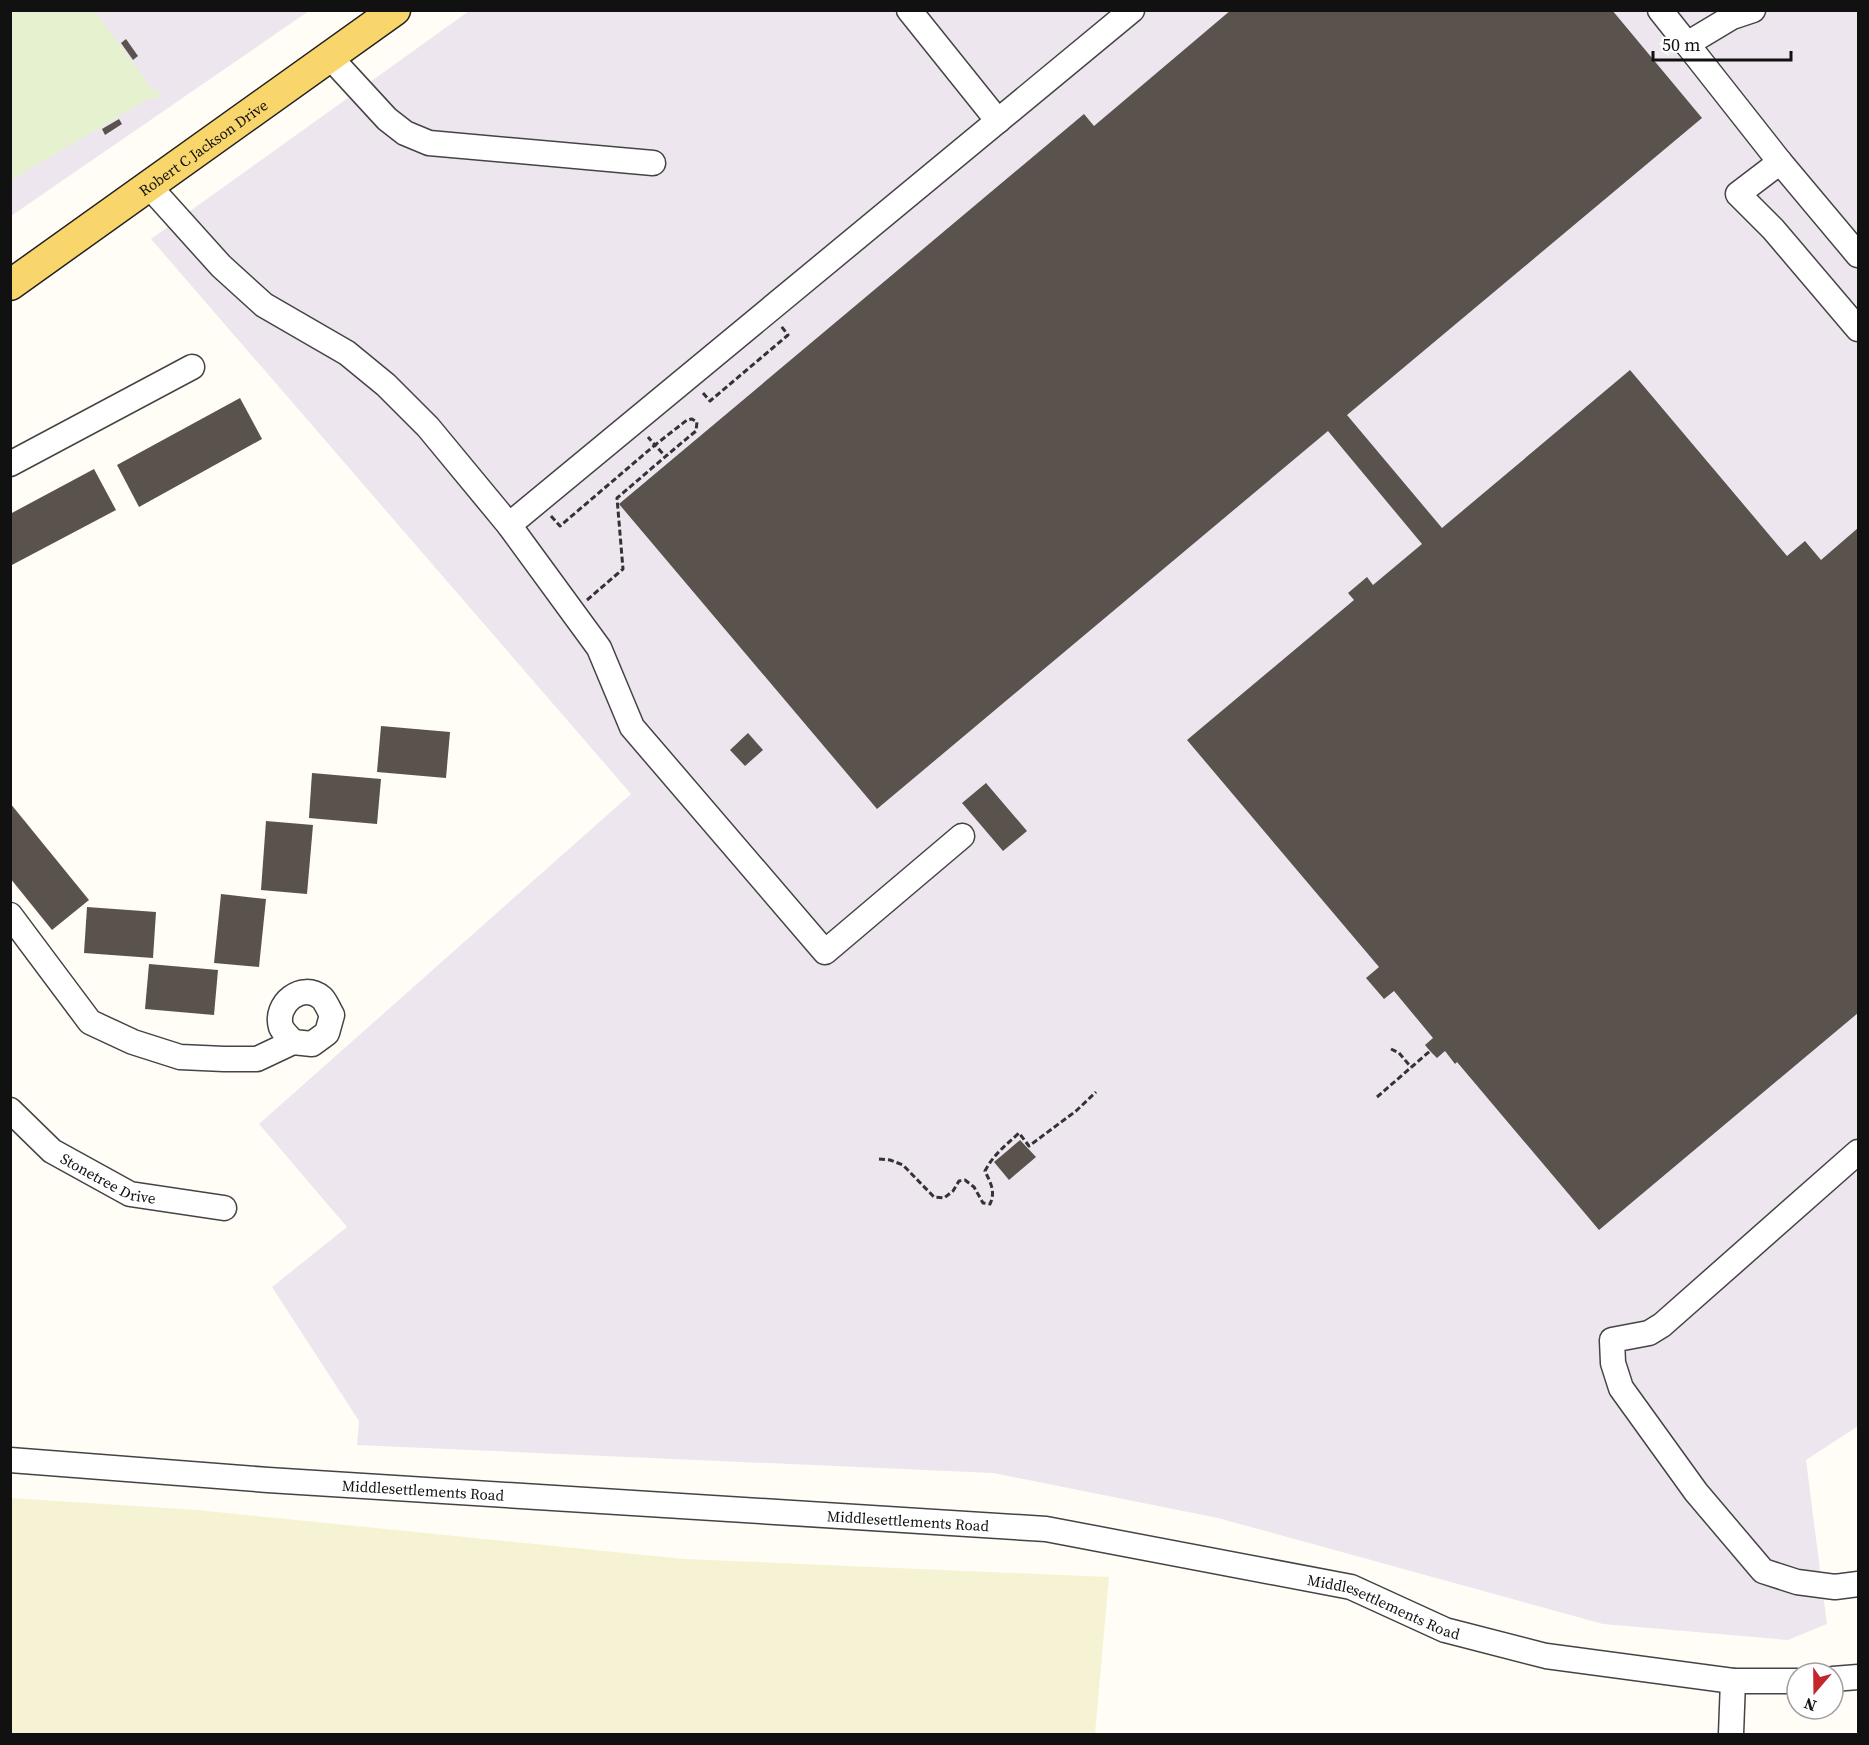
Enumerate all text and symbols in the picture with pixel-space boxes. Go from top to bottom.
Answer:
scale bar [1653,24,1791,62]
text: 50 m [1662,32,1700,57]
street label: Robert C Jackson Drive [134,94,272,200]
street label: Stonetree Drive [57,1147,158,1208]
street label: Middlesettlements Road [341,1474,505,1505]
street label: Middlesettlements Road [826,1505,990,1536]
street label: Middlesettlements Road [1306,1568,1463,1644]
north arrow [1785,1661,1845,1721]
text: N [1800,1693,1819,1717]

